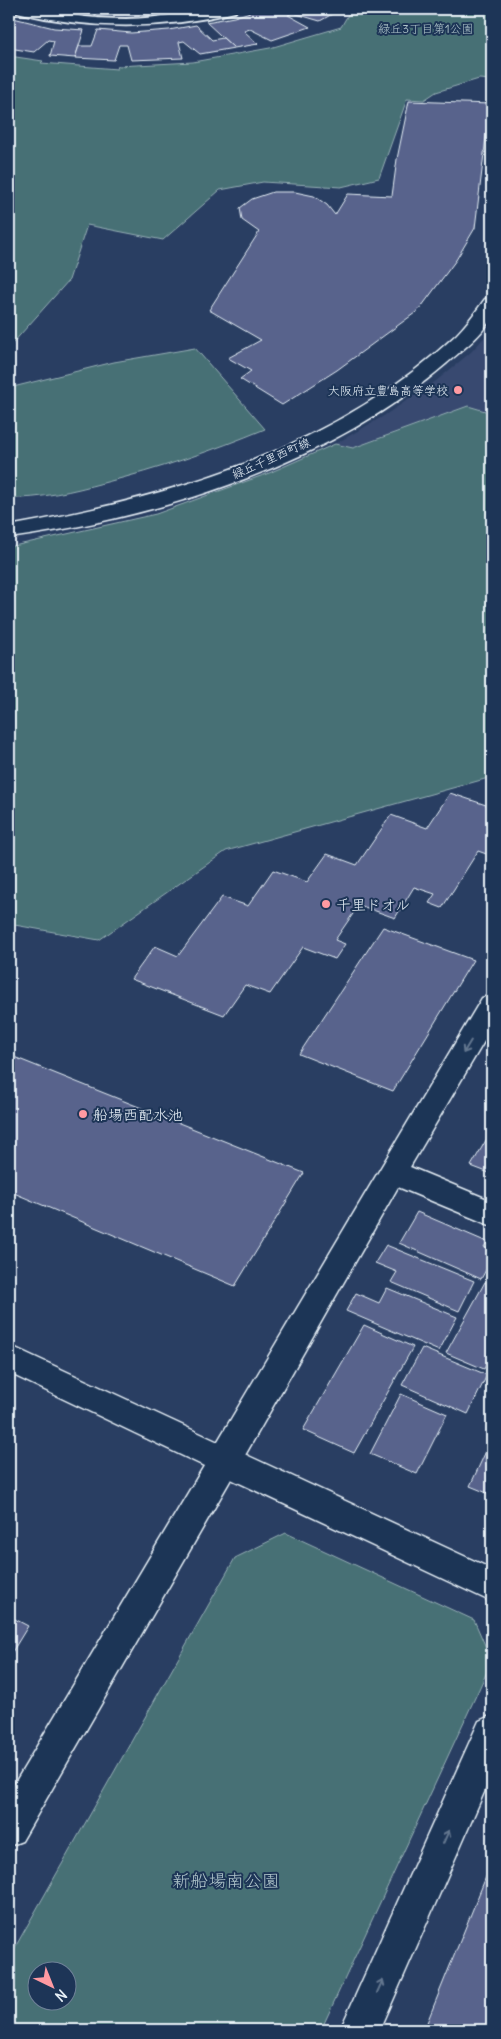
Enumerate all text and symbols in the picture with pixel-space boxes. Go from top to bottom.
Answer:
park label: 緑丘3丁目第1公園 [378,21,474,36]
place label: 大阪府立豊島高等学校 [328,383,448,398]
marker: 大阪府立豊島高等学校 [452,384,464,396]
street label: 緑丘千里西町線 [230,434,312,482]
place label: 千里ドオル [336,895,410,914]
marker: 千里ドオル [320,898,332,910]
one-way arrow [462,1040,472,1054]
place label: 船場西配水池 [93,1105,183,1124]
marker: 船場西配水池 [77,1108,89,1120]
one-way arrow [441,1830,451,1845]
park label: 新船場南公園 [172,1869,280,1892]
north arrow [28,1962,78,2012]
one-way arrow [375,1979,385,1994]
text: N [51,1986,71,2005]

